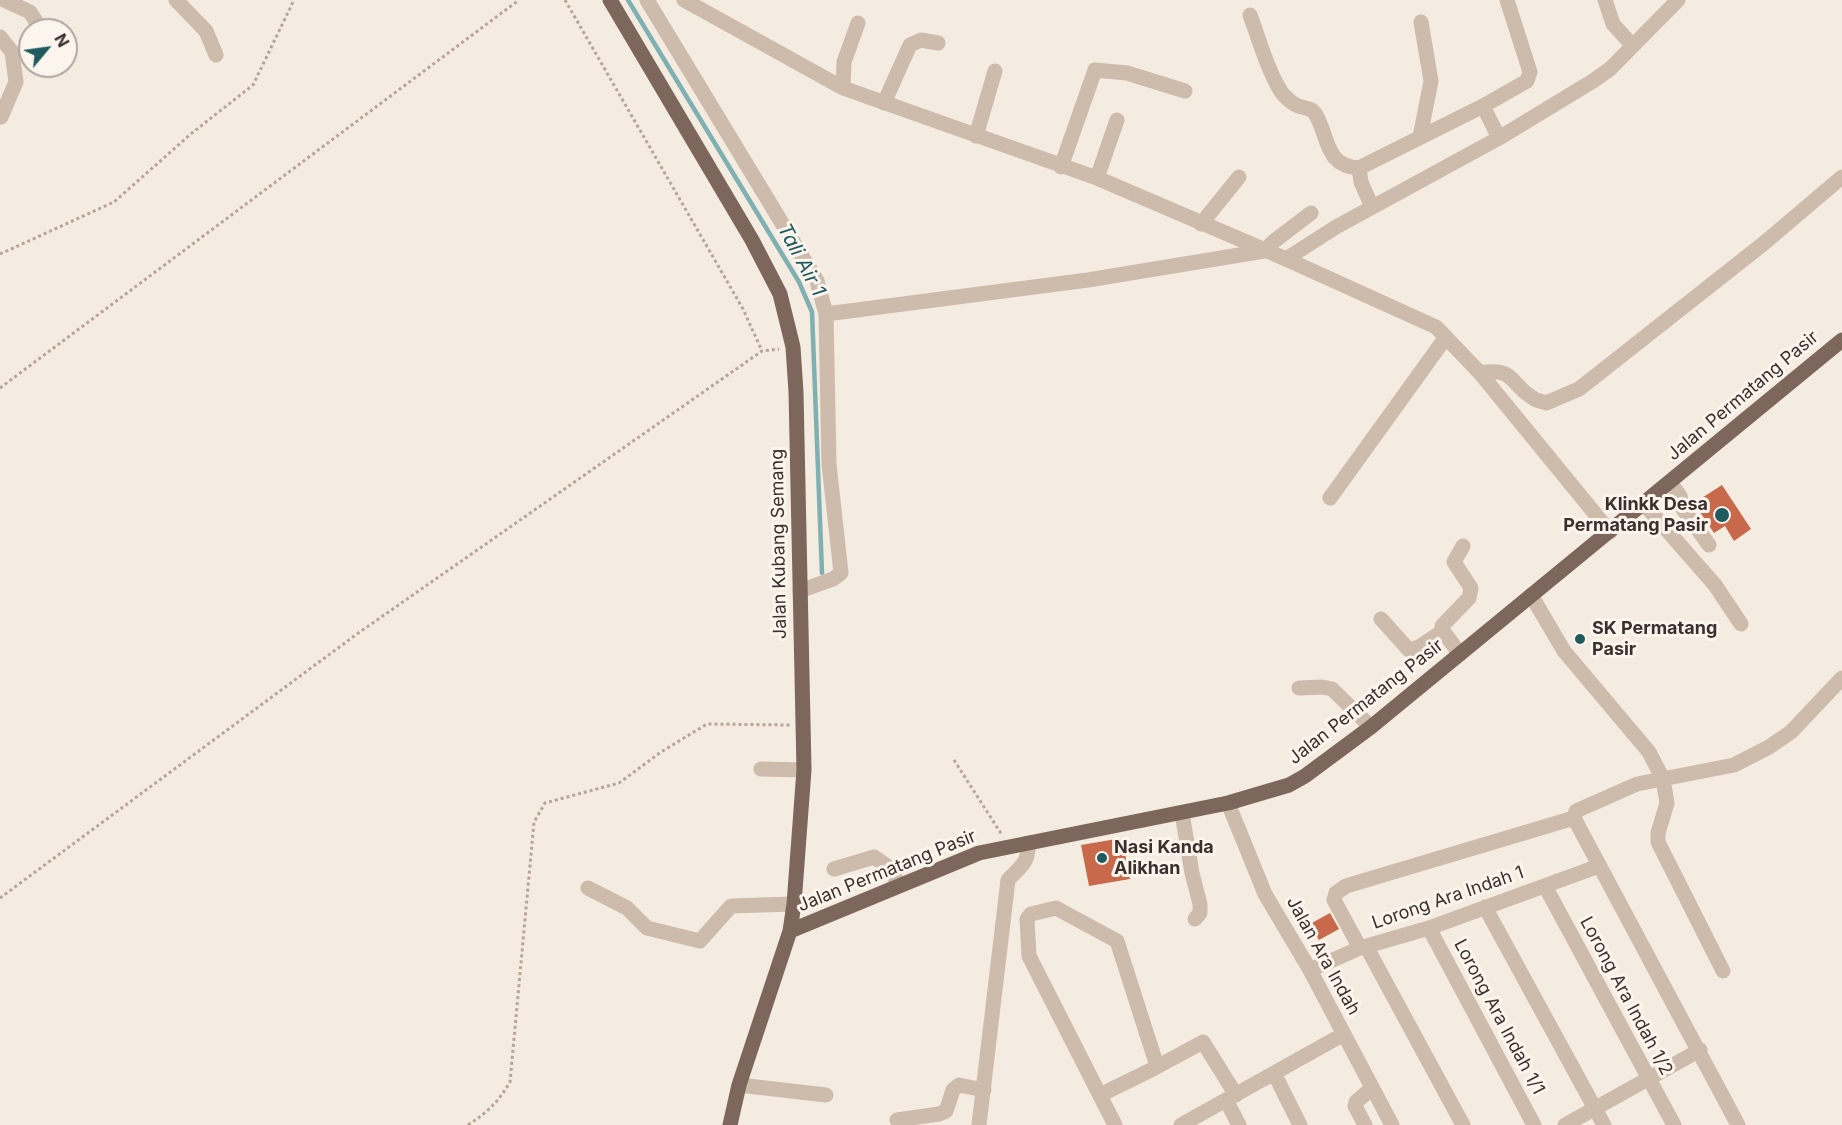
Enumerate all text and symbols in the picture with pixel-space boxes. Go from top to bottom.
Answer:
north arrow [18,18,78,78]
text: N [50,30,74,50]
water label: Tali Air 1 [772,219,830,301]
street label: Jalan Permatang Pasir [1663,327,1823,465]
street label: Jalan Kubang Semang [767,449,791,639]
place label: Klinkk Desa Permatang Pasir [1563,494,1708,536]
marker: Klinkk Desa Permatang Pasir [1713,506,1731,524]
place label: SK Permatang Pasir [1592,618,1717,660]
marker: SK Permatang Pasir [1573,632,1587,646]
street label: Jalan Permatang Pasir [1284,635,1448,769]
street label: Jalan Permatang Pasir [795,825,979,917]
place label: Nasi Kanda Alikhan [1114,837,1214,880]
marker: Nasi Kanda Alikhan [1095,851,1109,865]
street label: Lorong Ara Indah 1 [1369,862,1527,934]
street label: Jalan Ara Indah [1282,893,1364,1019]
street label: Lorong Ara Indah 1/2 [1575,913,1677,1079]
street label: Lorong Ara Indah 1/1 [1449,936,1549,1098]

